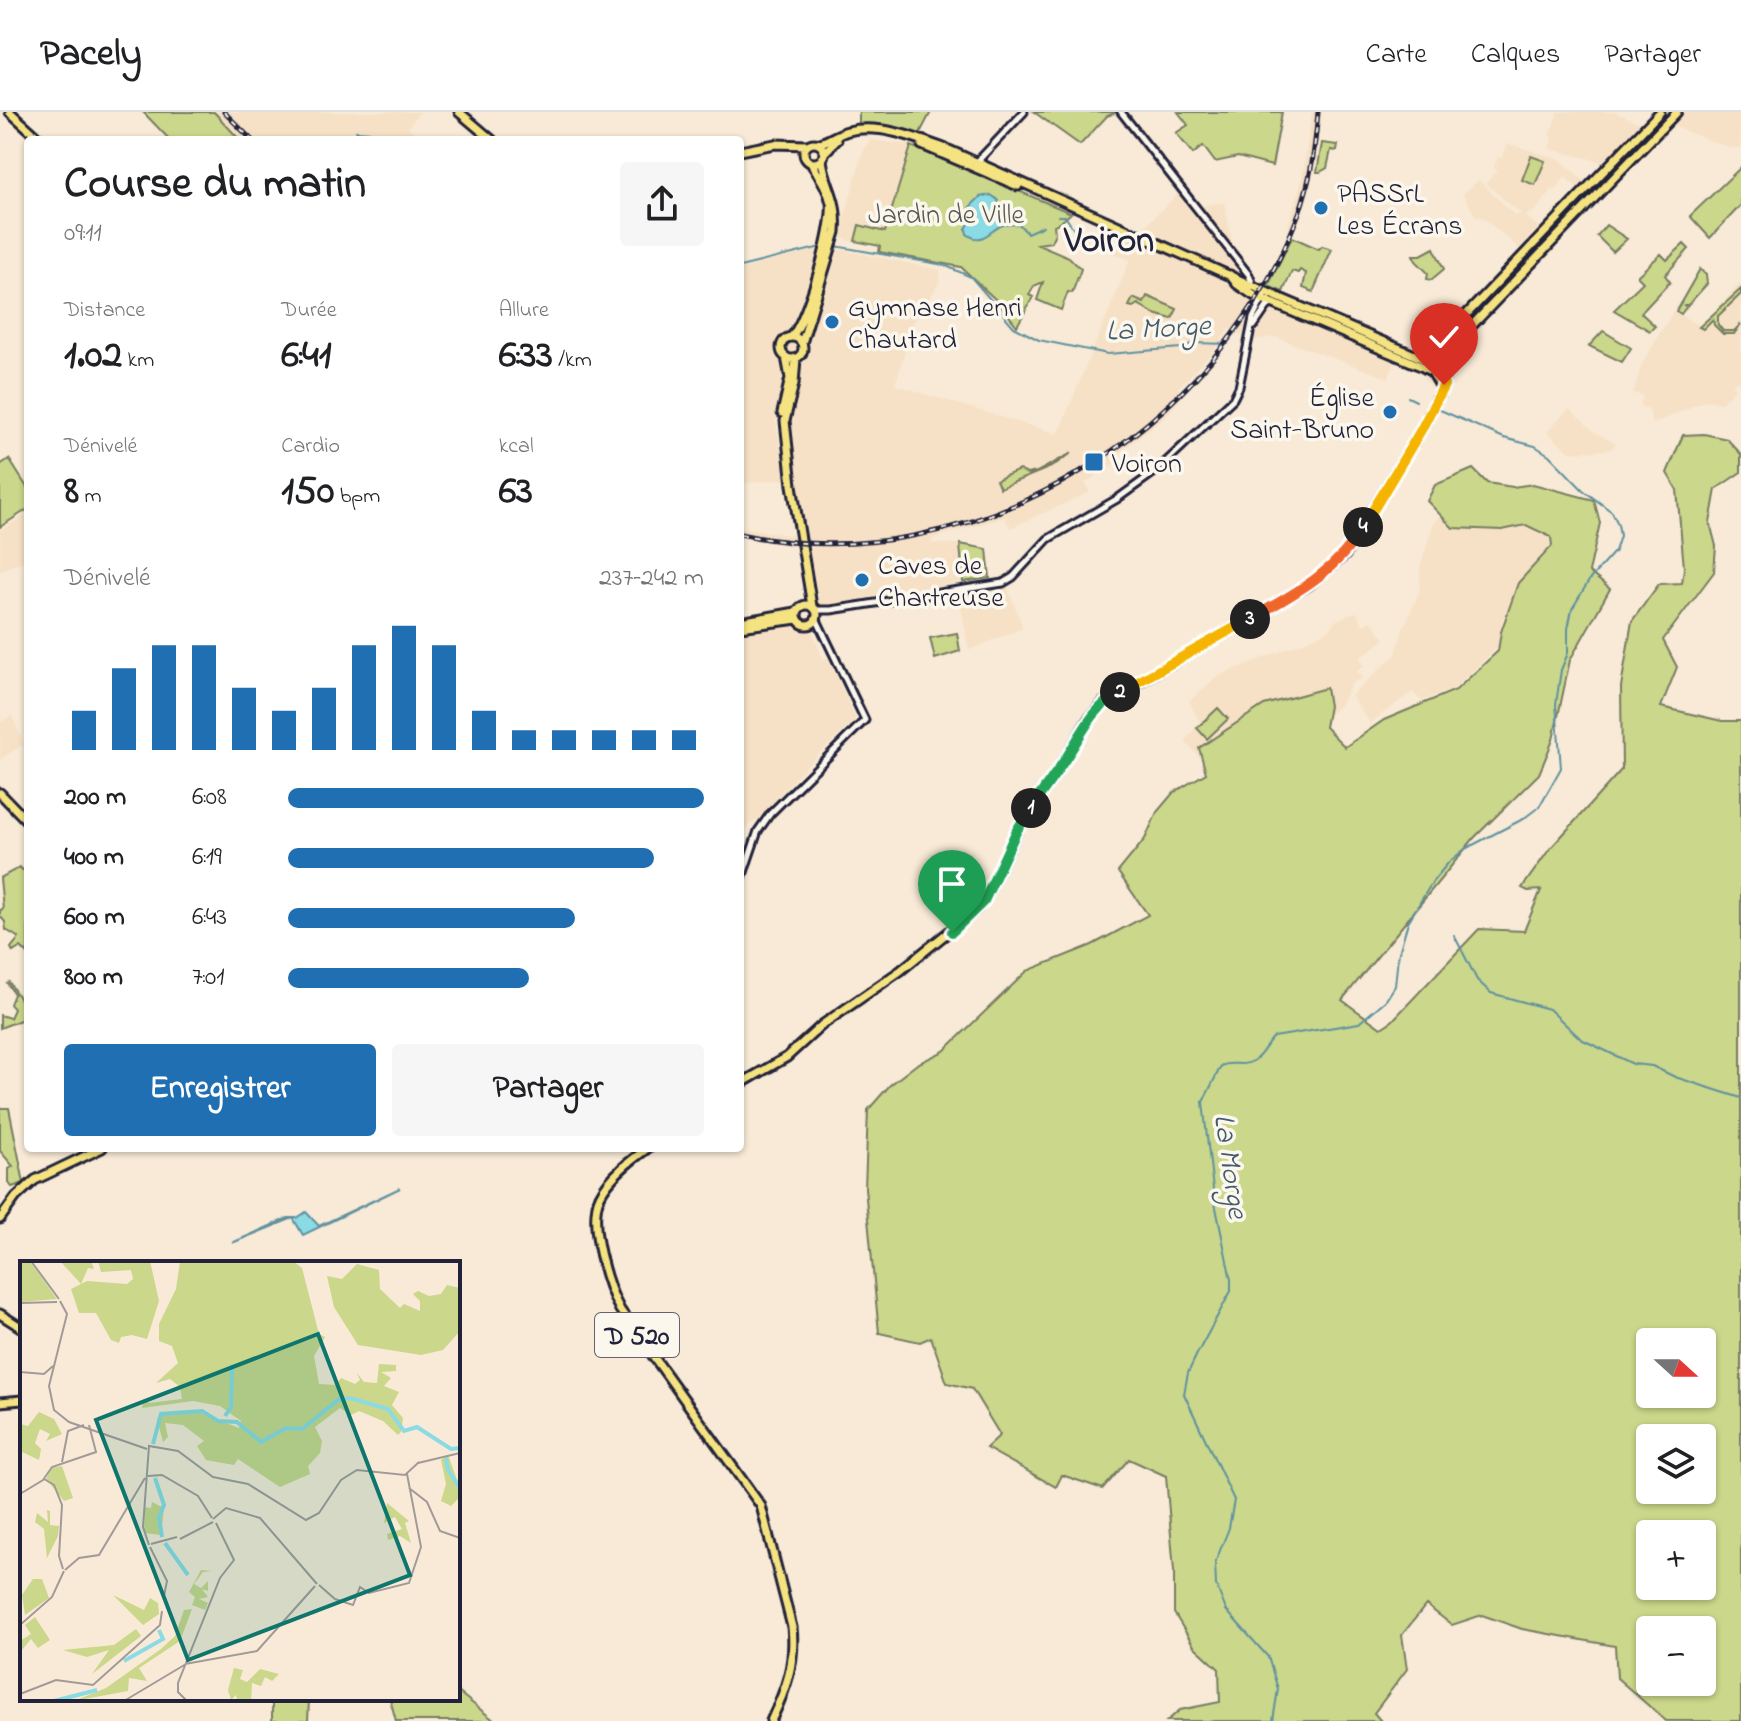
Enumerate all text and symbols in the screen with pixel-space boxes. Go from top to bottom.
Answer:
text: Pacely [40,27,142,83]
text: Carte [1366,35,1427,76]
text: Calques [1471,35,1560,76]
text: Partager [1604,35,1701,76]
text: Course du matin [64,153,366,217]
button: share [620,162,704,246]
place label: PASSrL Les Écrans [1337,175,1462,248]
park label: Jardin de Ville [868,196,1024,237]
marker: PASSrL Les Écrans [1312,199,1330,217]
text: 09:11 [64,215,102,253]
district label: Voiron [1063,216,1154,269]
place label: Gymnase Henri Chautard [848,289,1022,362]
text: Distance [64,295,145,327]
text: Durée [281,295,337,327]
text: Allure [499,295,549,327]
pin [1410,303,1478,385]
water label: La Morge [1105,305,1213,355]
marker: Gymnase Henri Chautard [823,313,841,331]
icon: check [1422,315,1466,359]
text: 1.02 [64,327,122,386]
text: 6:41 [281,327,332,386]
text: 6:33 [499,327,553,386]
text: km [122,345,154,377]
text: /km [553,345,592,377]
place label: Église Saint-Bruno [1230,379,1374,452]
marker: Église Saint-Bruno [1381,403,1399,421]
text: Dénivelé [64,431,137,463]
text: Cardio [281,431,340,463]
text: kcal [499,431,534,463]
place label: Voiron [1111,445,1182,486]
marker: Voiron [1083,451,1105,473]
text: 8 [64,463,79,522]
text: 150 [281,463,334,522]
text: 63 [499,463,533,522]
text: m [79,481,102,513]
text: bpm [334,481,380,513]
pin: 4 [1343,507,1383,547]
text: 4 [1358,511,1368,543]
place label: Caves de Chartreuse [878,547,1004,620]
text: Dénivelé [64,560,151,598]
text: 237–242 m [599,560,704,598]
marker: Caves de Chartreuse [853,571,871,589]
pin: 3 [1230,599,1270,639]
text: 3 [1245,603,1255,635]
pin: 2 [1100,672,1140,712]
text: 2 [1115,676,1125,708]
text: 200 m [64,779,126,817]
text: 6:08 [192,779,227,817]
pin: 1 [1011,788,1051,828]
text: 1 [1028,792,1035,824]
text: 400 m [64,839,124,877]
text: 6:19 [192,839,222,877]
pin [918,850,986,932]
icon: arrive [930,862,974,906]
text: 600 m [64,899,125,937]
text: 6:43 [192,899,227,937]
text: 800 m [64,959,123,997]
text: 7:01 [192,959,224,997]
button: Enregistrer [64,1044,376,1136]
button: Partager [392,1044,704,1136]
water label: La Morge [1200,1111,1258,1223]
inset map [20,1261,460,1701]
road number: D 520 [595,1313,679,1357]
north arrow [1636,1328,1716,1408]
map controls [1636,1328,1716,1696]
button: layers [1636,1424,1716,1504]
button: + [1636,1520,1716,1600]
button: − [1636,1616,1716,1696]

